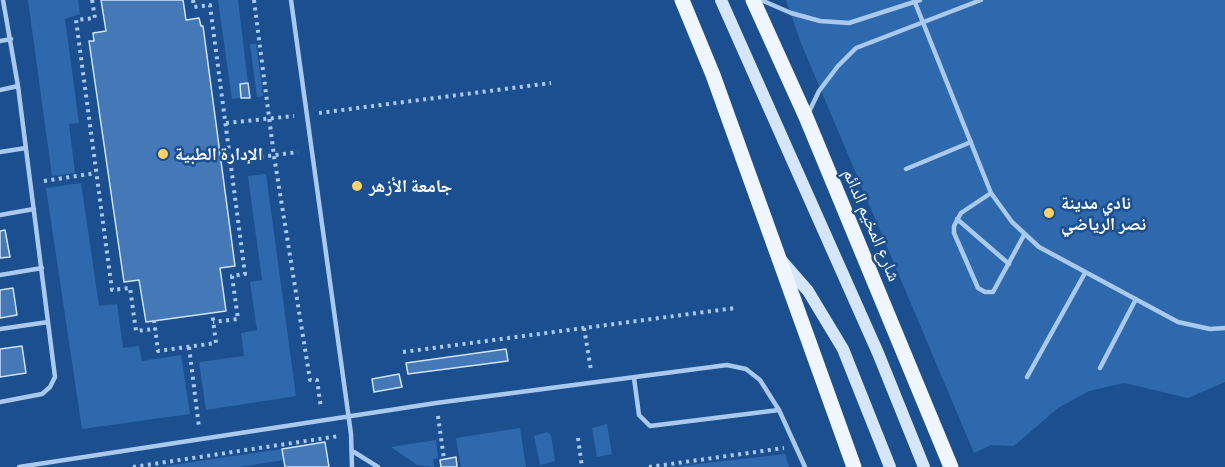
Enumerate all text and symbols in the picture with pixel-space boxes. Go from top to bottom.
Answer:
place label: الإدارة الطبية [175,143,263,165]
marker: الإدارة الطبية [156,147,170,161]
street label: شارع المخيم الدائم [839,165,905,285]
place label: جامعة الأزهر [369,175,453,197]
marker: جامعة الأزهر [350,179,364,193]
place label: نادي مدينة نصر الرياضي [1061,192,1146,234]
marker: نادي مدينة نصر الرياضي [1042,206,1056,220]

